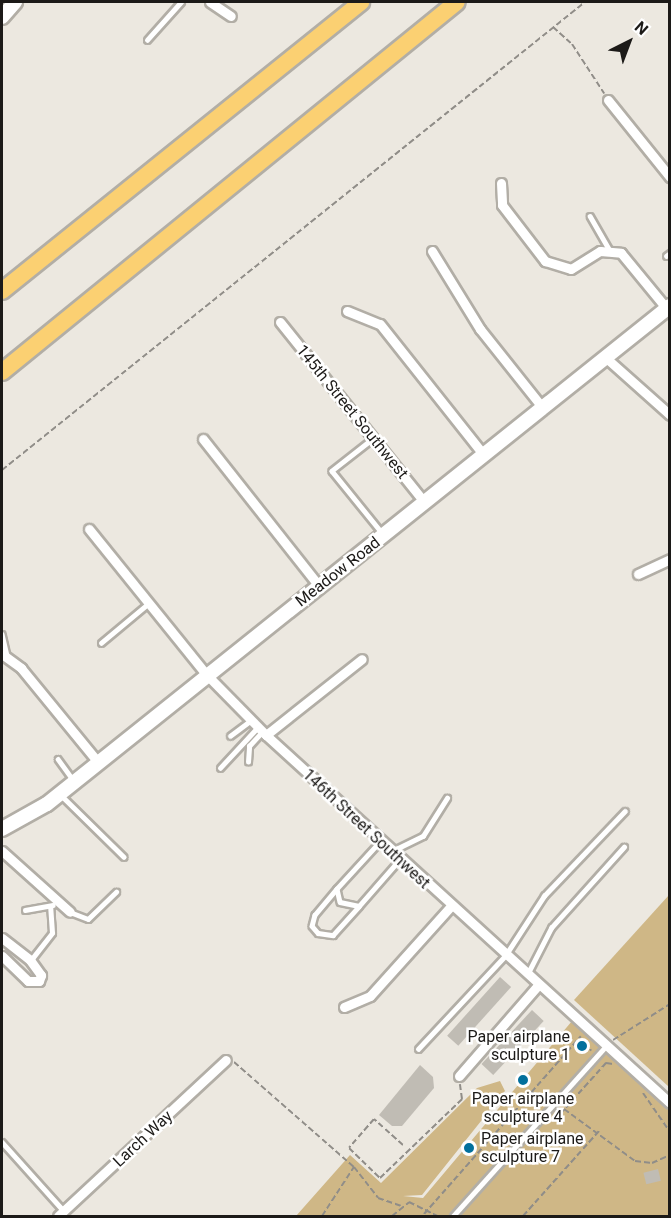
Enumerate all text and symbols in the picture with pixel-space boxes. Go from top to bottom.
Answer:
north arrow [599,12,659,72]
text: N [631,17,652,39]
street label: 145th Street Southwest [292,341,412,483]
street label: Meadow Road [292,533,384,611]
street label: 146th Street Southwest [299,765,433,893]
place label: Paper airplane sculpture 1 [468,1027,570,1065]
marker: Paper airplane sculpture 1 [575,1039,589,1053]
marker: Paper airplane sculpture 4 [516,1073,530,1087]
place label: Paper airplane sculpture 4 [472,1089,574,1127]
street label: Larch Way [109,1107,177,1171]
place label: Paper airplane sculpture 7 [481,1129,583,1167]
marker: Paper airplane sculpture 7 [462,1141,476,1155]

